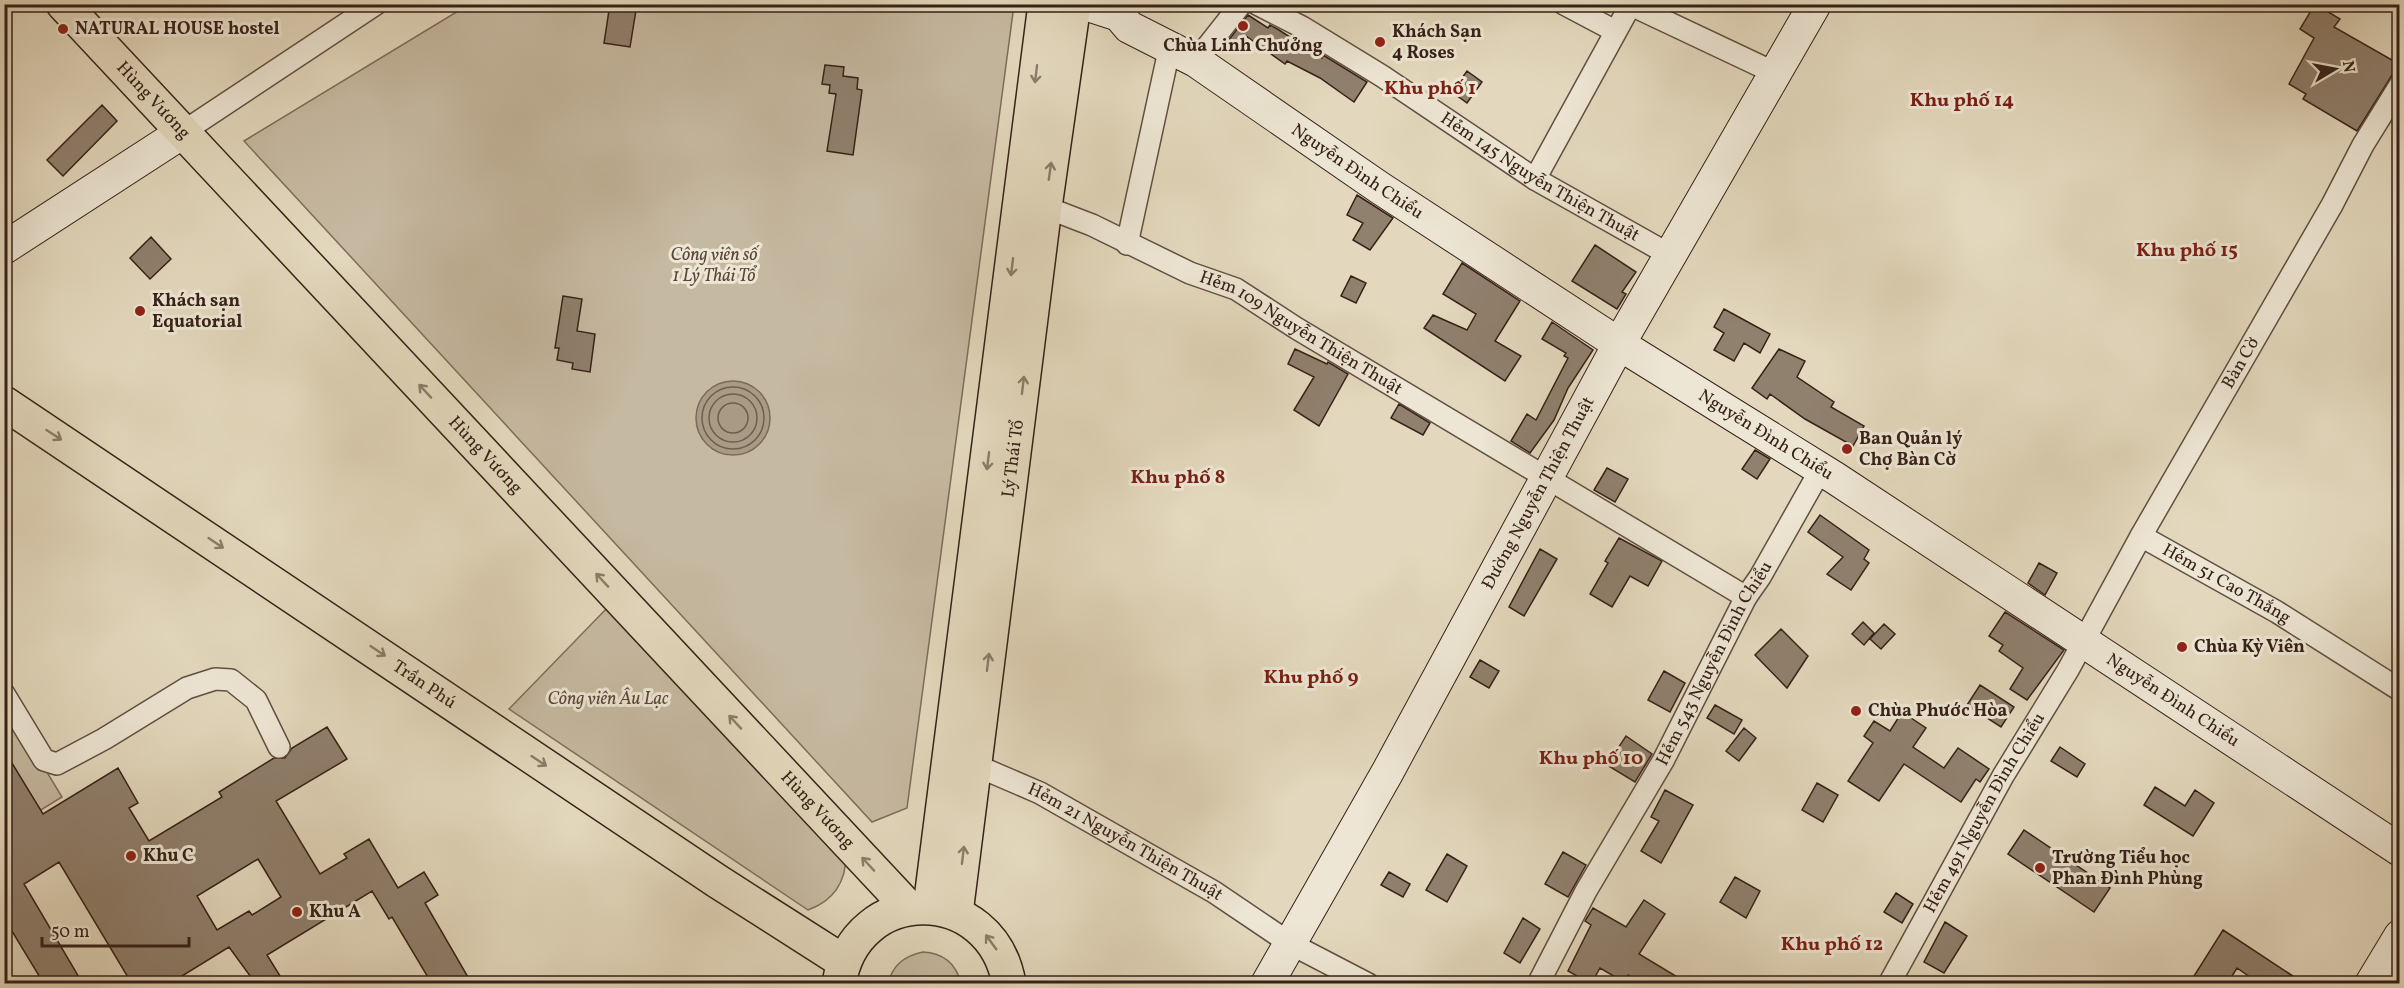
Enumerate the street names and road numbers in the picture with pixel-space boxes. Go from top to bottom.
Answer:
street label: Hùng Vương [110,56,196,145]
street label: Hẻm 145 Nguyễn Thiện Thuật [1435,106,1644,248]
street label: Nguyễn Đình Chiểu [1286,118,1428,225]
street label: Hẻm 109 Nguyễn Thiện Thuật [1196,265,1407,401]
street label: Bàn Cờ [2216,332,2266,394]
street label: Nguyễn Đình Chiểu [1693,383,1838,486]
street label: Đường Nguyễn Thiện Thuật [1476,392,1601,594]
street label: Hùng Vương [442,411,528,500]
street label: Lý Thái Tổ [996,418,1031,499]
street label: Hẻm 51 Cao Thắng [2158,538,2296,630]
street label: Hẻm 543 Nguyễn Ðình Chiểu [1650,557,1779,770]
street label: Nguyễn Đình Chiểu [2101,647,2244,753]
street label: Trần Phú [387,654,461,715]
street label: Hẻm 491 Nguyễn Ðình Chiểu [1918,708,2051,918]
street label: Hùng Vương [774,766,860,855]
street label: Hẻm 21 Nguyễn Thiện Thuật [1024,777,1228,907]

